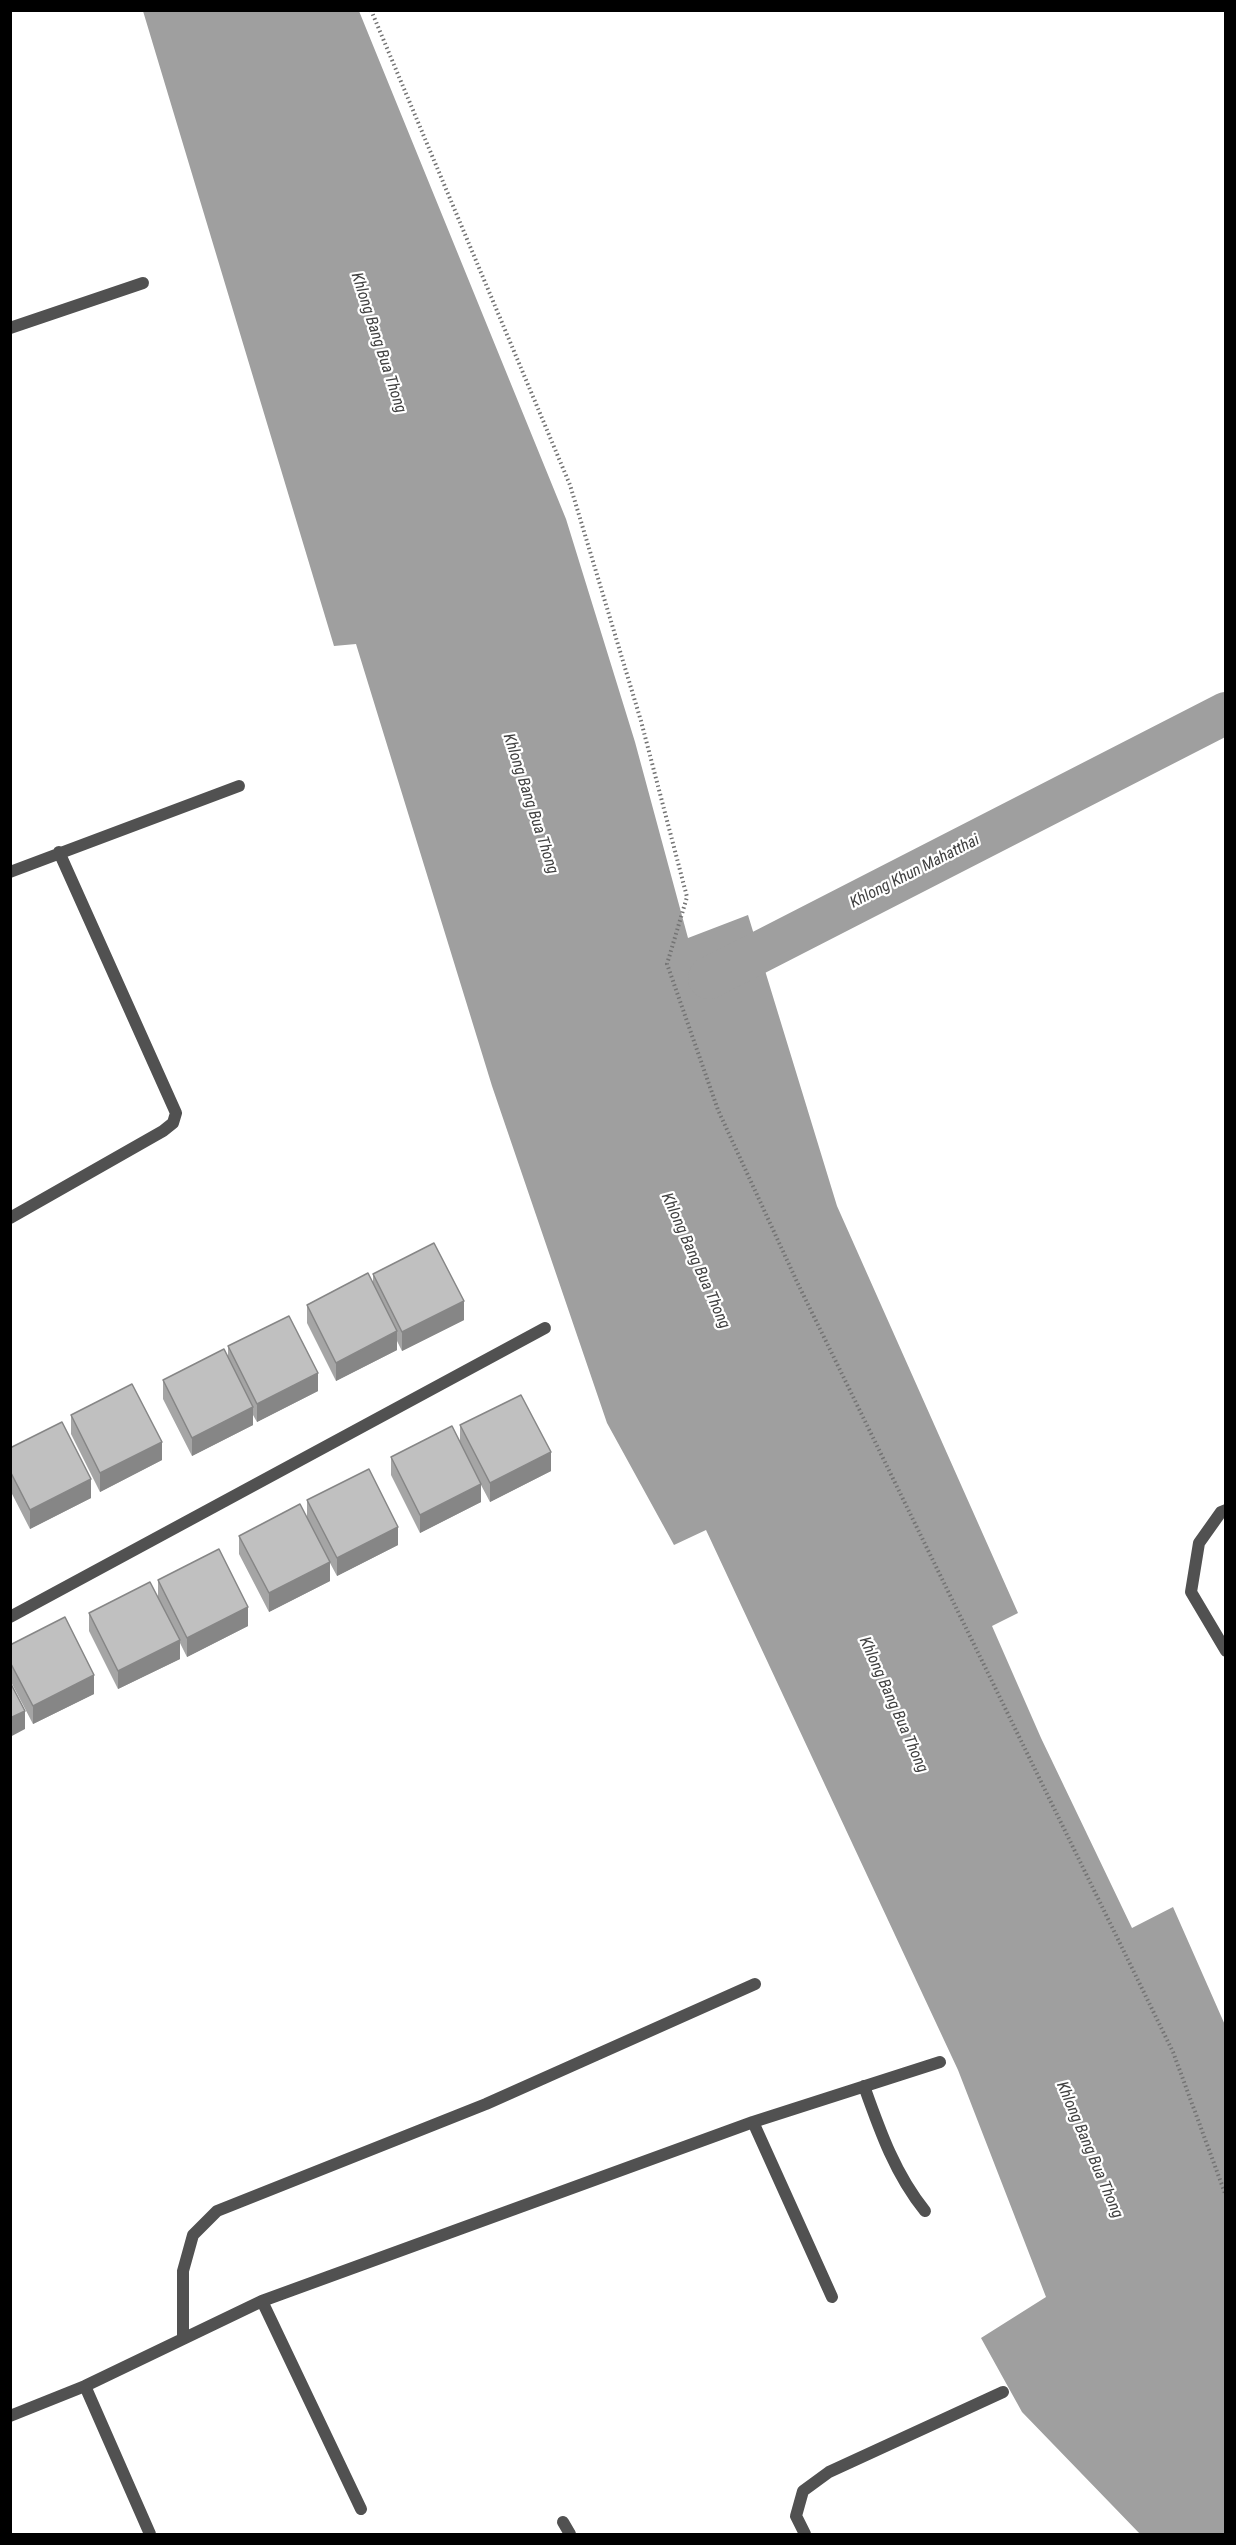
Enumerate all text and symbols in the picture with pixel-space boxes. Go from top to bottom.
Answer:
water label: Khlong Bang Bua Thong [346,270,410,416]
water label: Khlong Bang Bua Thong [498,731,562,877]
water label: Khlong Khun Mahatthai [847,831,983,913]
water label: Khlong Bang Bua Thong [656,1190,734,1332]
water label: Khlong Bang Bua Thong [854,1634,932,1776]
water label: Khlong Bang Bua Thong [1052,2079,1126,2221]

